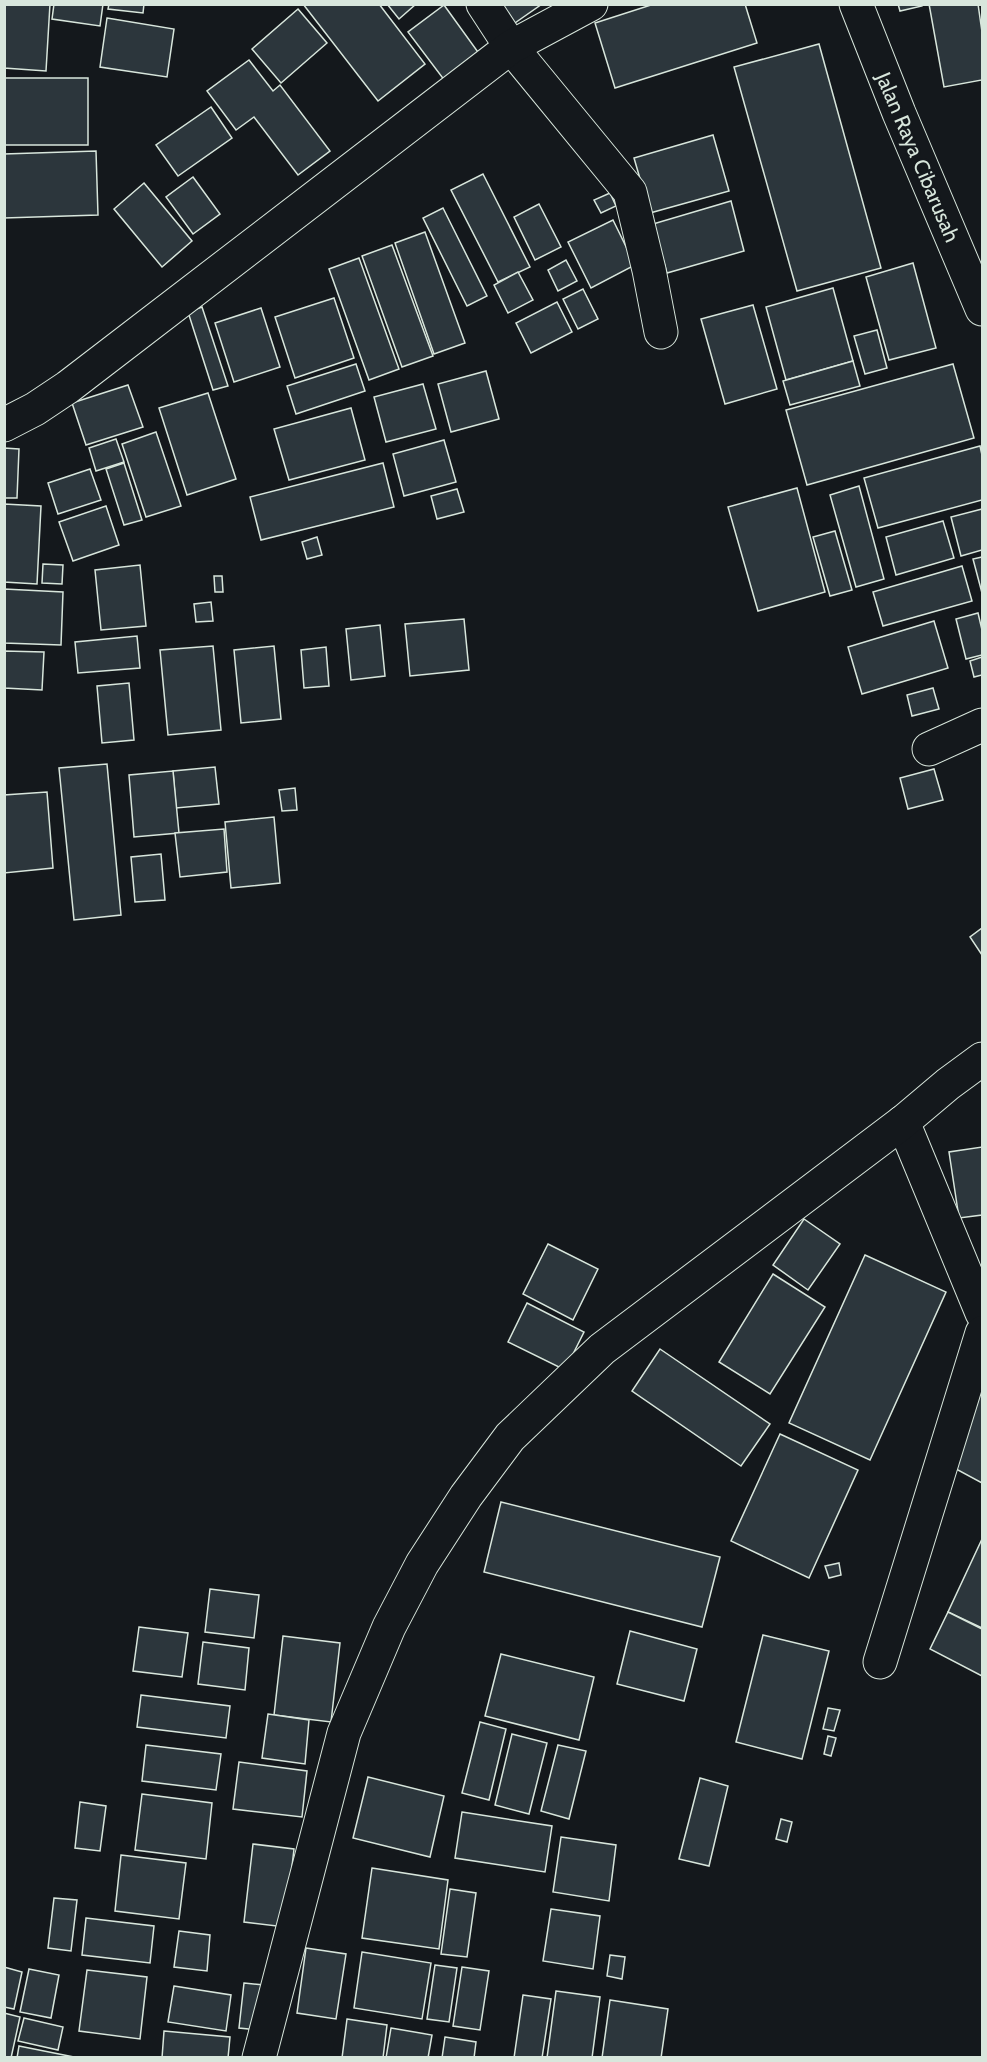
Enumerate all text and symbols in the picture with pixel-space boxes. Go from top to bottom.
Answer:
street label: Jalan Raya Cibarusah [871,68,965,246]

